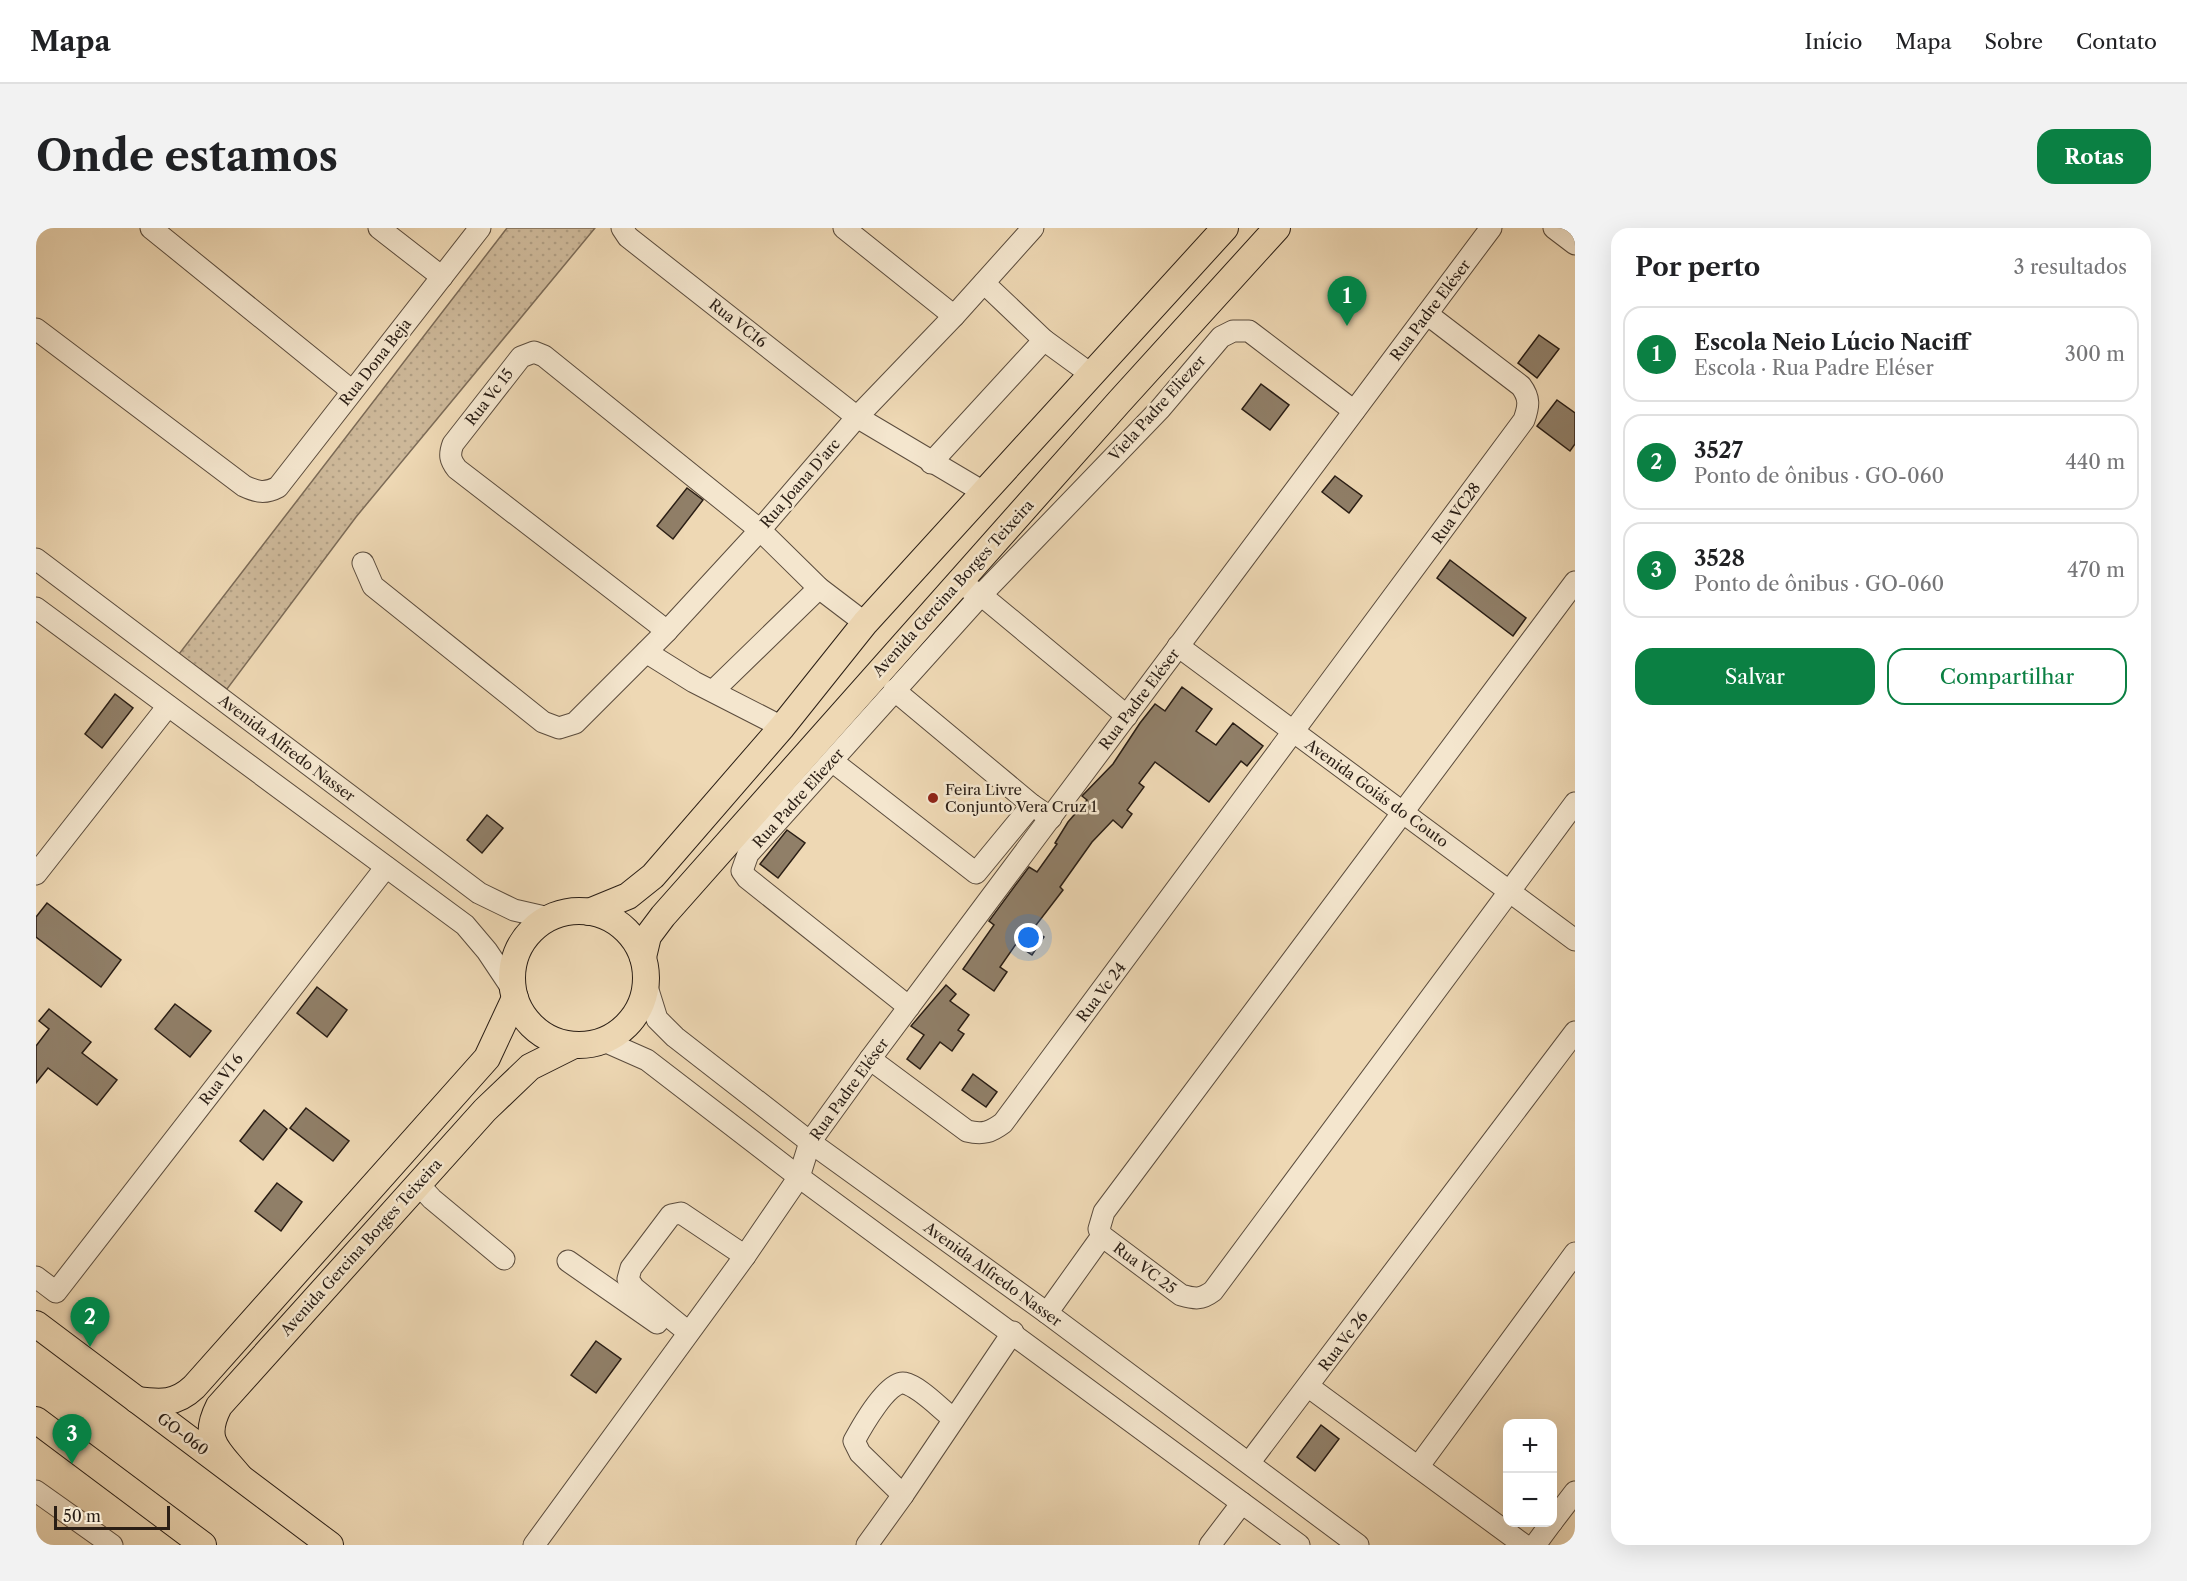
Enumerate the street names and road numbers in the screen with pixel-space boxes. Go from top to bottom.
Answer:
street label: Rua Padre Eléser [1386,255,1475,364]
street label: Rua VC16 [705,294,771,352]
street label: Rua Dona Beja [335,315,415,409]
street label: Viela Padre Eliezer [1104,351,1210,465]
street label: Rua Vc 15 [461,365,517,429]
street label: Rua Joana D'arc [756,434,844,532]
street label: Rua VC28 [1428,479,1485,547]
street label: Avenida Gercina Borges Teixeira [868,495,1038,681]
street label: Rua Padre Eléser [1095,644,1184,753]
street label: Avenida Alfredo Nasser [214,690,360,806]
street label: Avenida Goiás do Couto [1301,734,1452,851]
street label: Rua Padre Eliezer [748,744,848,852]
street label: Rua Vc 24 [1072,958,1130,1026]
street label: Rua Padre Eléser [806,1034,893,1144]
street label: Rua VI 6 [195,1049,247,1109]
street label: Avenida Gercina Borges Teixeira [276,1154,446,1340]
street label: Avenida Alfredo Nasser [919,1217,1066,1331]
street label: Rua VC 25 [1110,1238,1180,1298]
street label: Rua Vc 26 [1314,1307,1372,1375]
street label: GO-060 [154,1409,212,1459]

